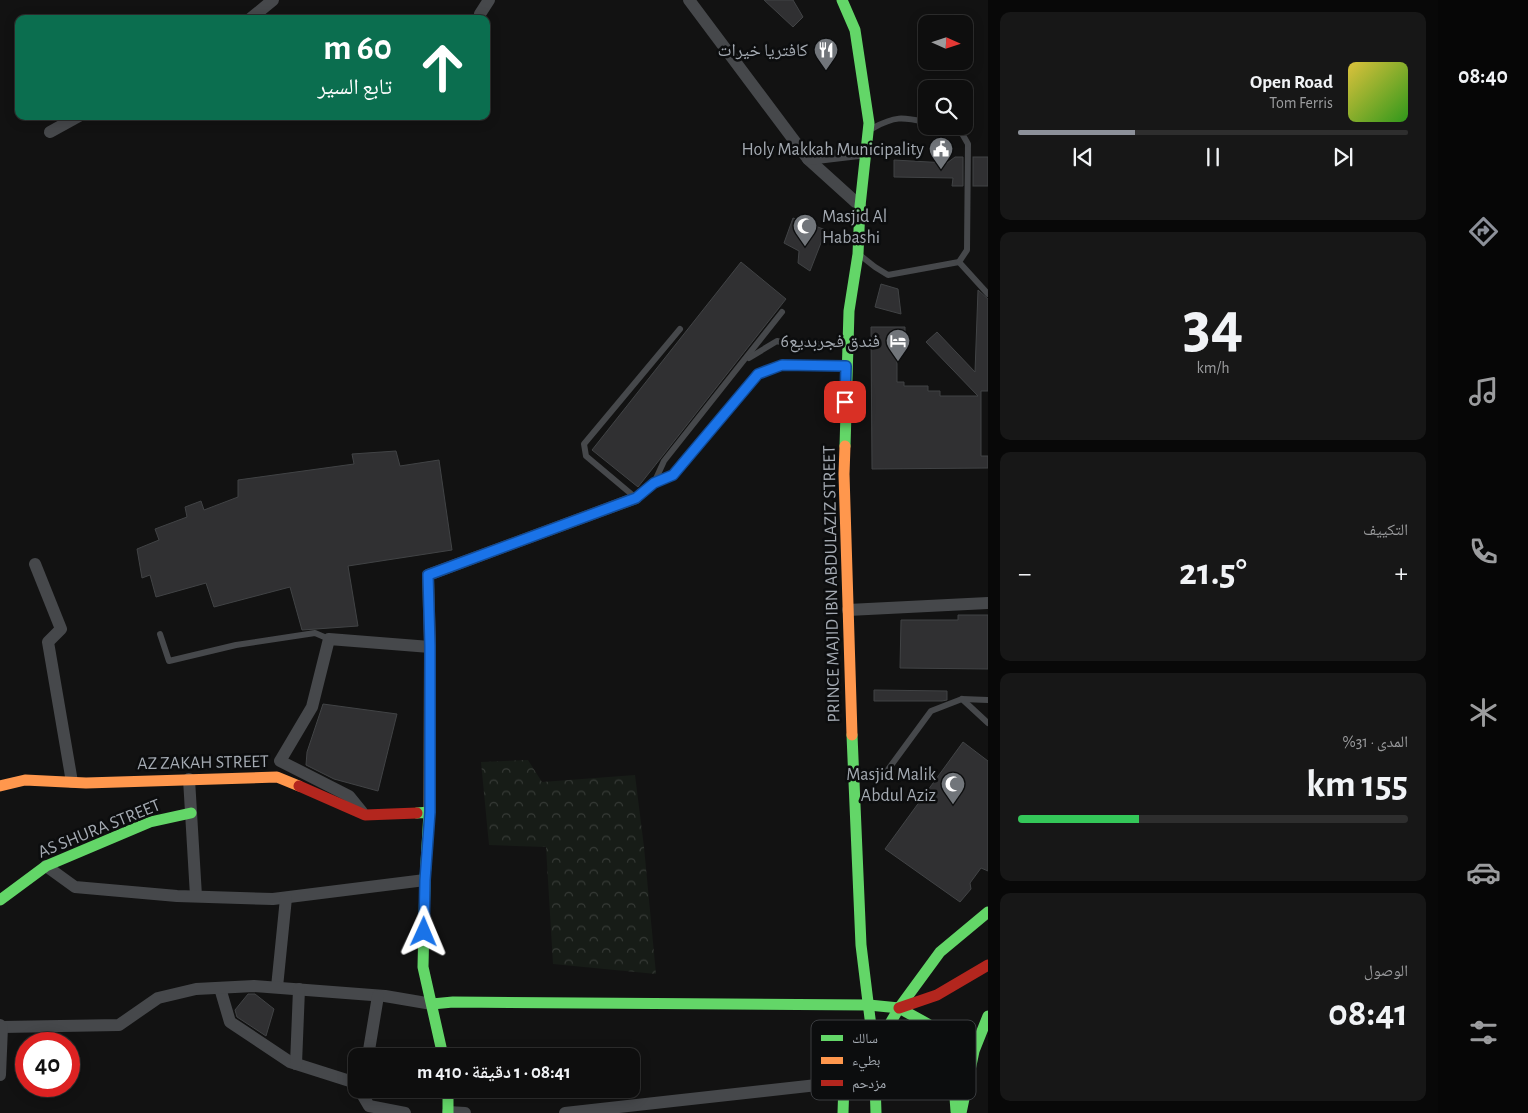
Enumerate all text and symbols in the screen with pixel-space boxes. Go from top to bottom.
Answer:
north arrow [918,15,972,70]
map controls [918,15,973,135]
text: 60 m [323,31,392,66]
icon: ahead [410,35,475,100]
restaurant icon: كافتريا خيرات [813,37,839,71]
place label: كافتريا خيرات [718,42,809,60]
text: 08:40 [1458,65,1508,87]
text: Open Road [1250,73,1333,92]
text: تابع السير [317,76,392,98]
button: search [918,80,973,135]
text: Tom Ferris [1269,95,1333,111]
public building icon: Holy Makkah Municipality [928,136,954,170]
place label: Holy Makkah Municipality [742,141,924,159]
icon: previous [1069,143,1097,171]
icon: pause [1199,143,1227,171]
icon: next [1329,143,1357,171]
place label: Masjid Al Habashi [822,208,887,247]
mosque icon: Masjid Al Habashi [792,213,818,247]
icon: directions [1466,214,1501,249]
text: 34 [1183,294,1243,359]
hotel icon: فندق فجربديع6 [885,328,911,362]
place label: فندق فجربديع6 [781,333,880,353]
text: km/h [1197,360,1230,376]
icon: music [1466,374,1501,409]
pin [824,381,866,423]
icon: arrive [831,388,859,416]
street label: PRINCE MAJID IBN ABDULAZIZ STREET [821,445,843,723]
text: التكييف [1363,522,1408,538]
icon: phone [1466,534,1501,569]
text: 21.5° [1179,554,1247,592]
text: − [1018,560,1031,588]
text: + [1395,560,1408,588]
icon: climate [1466,695,1501,730]
text: المدى · 31% [1342,734,1408,750]
street label: AZ ZAKAH STREET [137,753,269,773]
place label: Masjid Malik Abdul Aziz [846,766,937,805]
text: 155 km [1306,766,1408,804]
mosque icon: Masjid Malik Abdul Aziz [940,771,966,805]
street label: AS SHURA STREET [36,796,163,862]
icon: car [1466,855,1501,890]
position arrow [397,905,449,957]
text: الوصول [1364,963,1408,979]
text: 08:41 [1328,995,1408,1033]
icon: filters [1466,1015,1501,1050]
legend [811,1020,976,1100]
speed limit sign: 40 [15,1032,80,1097]
text: سالك [852,1032,878,1046]
text: بطيء [852,1054,881,1072]
text: 08:41 · 1 دقيقة · 410 m [417,1063,571,1082]
text: مزدحم [852,1077,886,1093]

